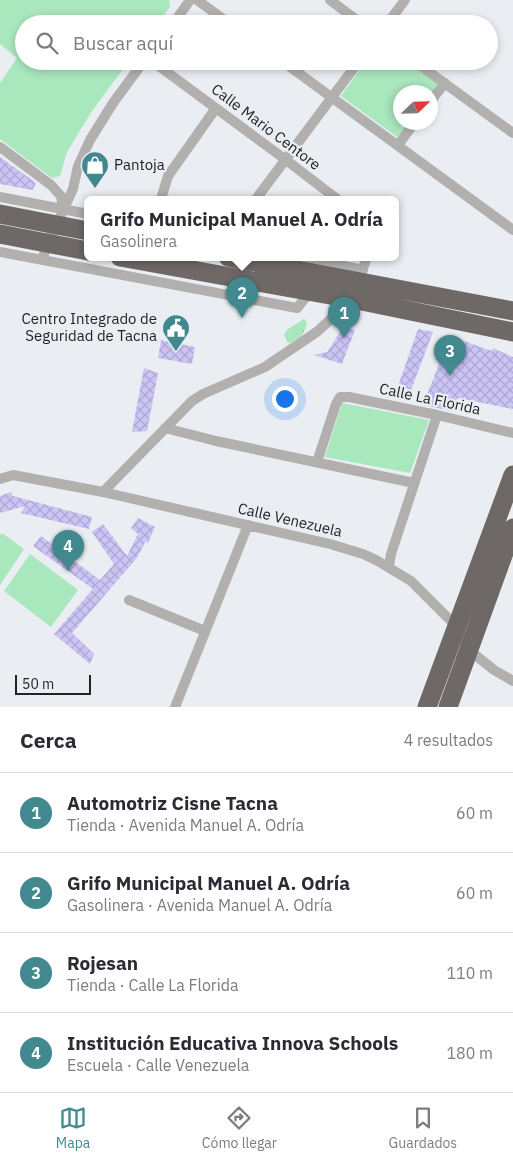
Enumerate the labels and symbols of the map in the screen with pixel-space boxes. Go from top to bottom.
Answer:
street label: Calle Mario Centore [208,79,325,174]
north arrow [393,85,438,130]
shop icon: Pantoja [80,150,110,189]
place label: Pantoja [114,155,165,174]
pin: 2 [226,277,258,318]
pin: 1 [328,297,360,338]
place label: Centro Integrado de Seguridad de Tacna [21,309,157,345]
public building icon: Centro Integrado de Seguridad de Tacna [161,313,191,352]
pin: 3 [434,335,466,376]
street label: Calle La Florida [378,379,482,419]
your location [272,386,298,412]
street label: Calle Venezuela [236,498,344,541]
pin: 4 [52,530,84,571]
scale bar [15,672,91,695]

